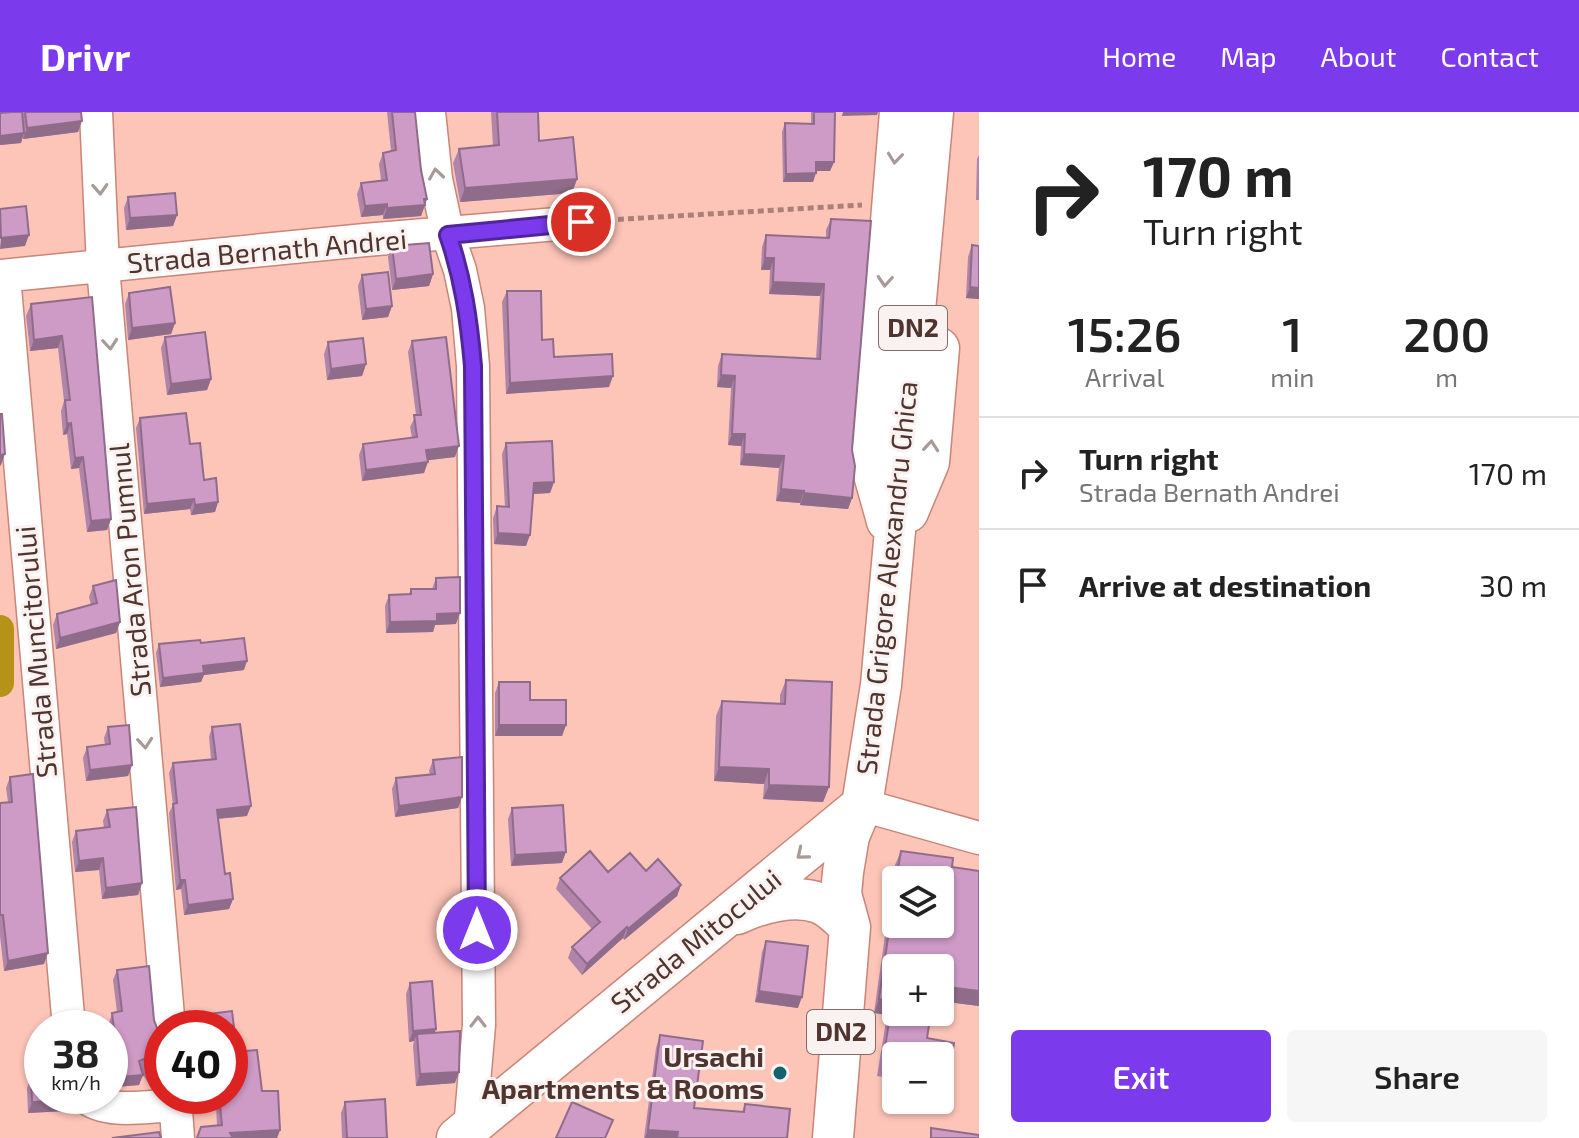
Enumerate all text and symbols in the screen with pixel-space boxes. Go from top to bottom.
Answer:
text: Drivr [40,33,130,79]
text: Home [1102,39,1176,73]
text: Map [1220,39,1277,73]
text: About [1321,39,1396,73]
text: Contact [1440,39,1539,73]
text: 170 m [1143,141,1294,208]
icon: right [1011,144,1115,248]
one-way arrow [887,152,904,165]
one-way arrow [428,167,445,181]
one-way arrow [91,183,108,196]
pin [547,188,615,256]
icon: arrive [559,200,603,244]
text: Turn right [1143,209,1303,252]
street label: Strada Bernath Andrei [126,221,408,279]
one-way arrow [877,275,894,288]
text: 15:26 [1068,304,1181,362]
text: 1 [1282,304,1302,362]
text: 200 [1403,304,1490,362]
road number: DN2 [879,306,947,350]
one-way arrow [101,338,118,351]
text: Arrival [1085,361,1164,392]
text: min [1270,361,1314,392]
text: m [1435,361,1458,392]
street label: Strada Grigore Alexandru Ghica [848,379,924,776]
one-way arrow [922,439,939,452]
text: Turn right [1079,440,1219,476]
street label: Strada Aron Pumnul [101,441,157,698]
icon: right [1011,451,1055,495]
text: 170 m [1469,455,1547,491]
text: Strada Bernath Andrei [1079,476,1340,507]
street label: Strada Muncitorului [7,525,63,780]
icon: arrive [1011,563,1055,607]
text: Arrive at destination [1079,567,1371,603]
text: 30 m [1479,567,1547,603]
one-way arrow [136,737,153,750]
one-way arrow [797,844,811,859]
street label: Strada Mitocului [603,861,787,1019]
map controls [882,866,954,1114]
button: layers [882,866,954,938]
position arrow [435,888,519,972]
button: + [882,954,954,1026]
speed limit sign: 40 [144,1010,248,1114]
road number: DN2 [807,1010,875,1054]
one-way arrow [469,1015,487,1028]
text: 38 [52,1028,100,1076]
button: Exit [1011,1030,1271,1122]
button: Share [1287,1030,1547,1122]
place label: Ursachi Apartments & Rooms [482,1039,764,1105]
button: − [882,1042,954,1114]
marker: Ursachi Apartments & Rooms [771,1064,789,1082]
text: km/h [51,1070,101,1094]

